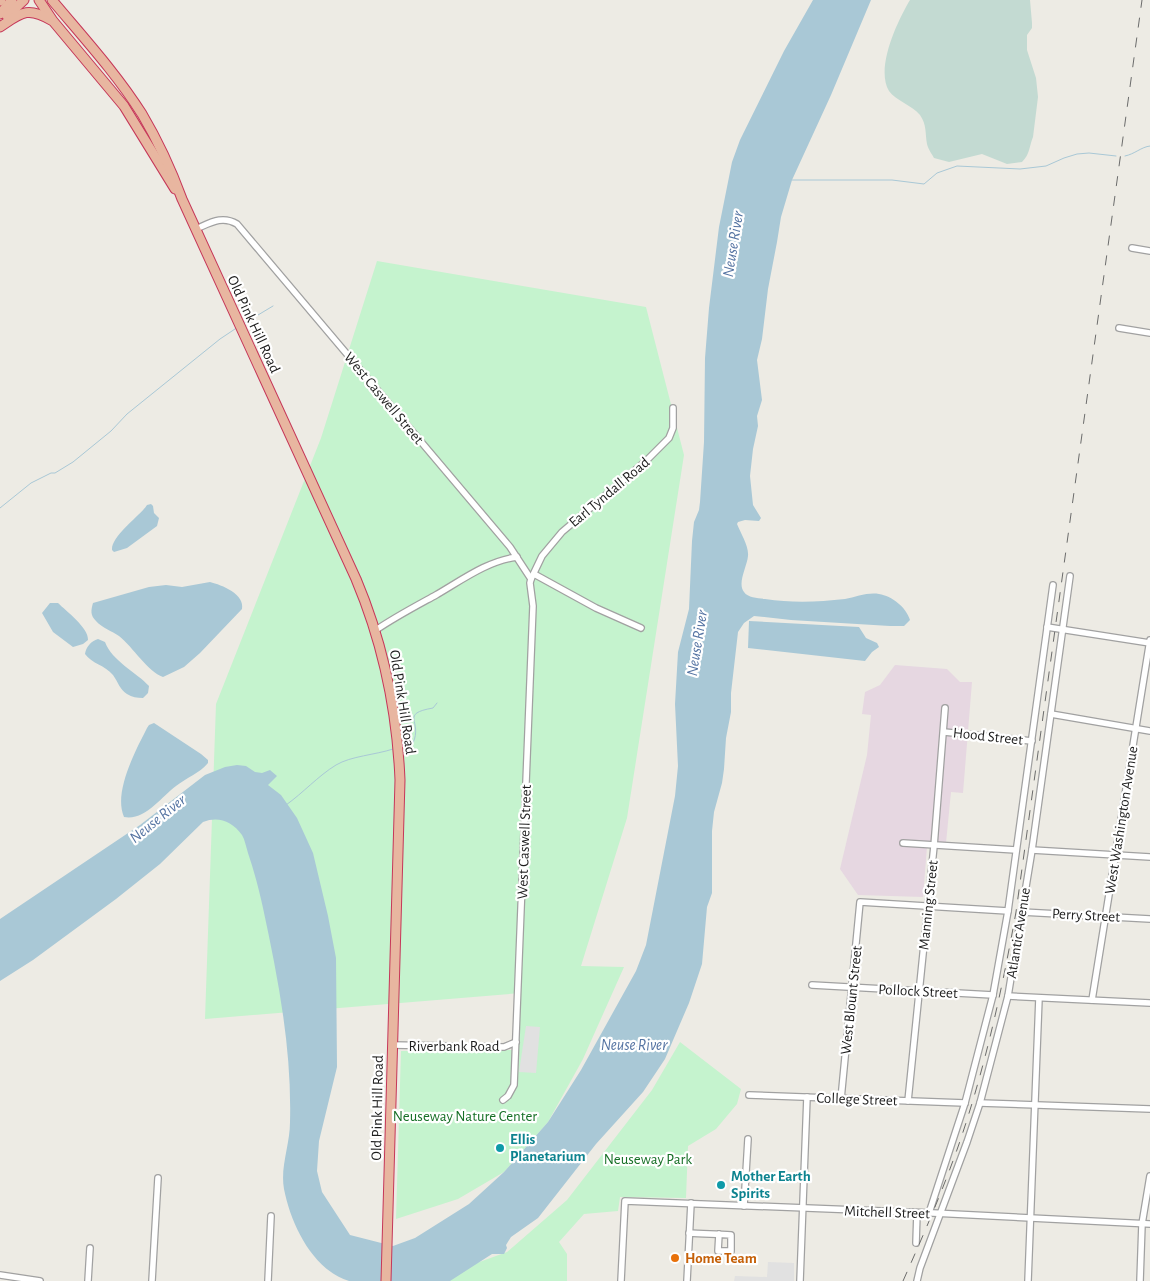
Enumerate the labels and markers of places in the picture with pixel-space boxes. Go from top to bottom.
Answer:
place label: Ellis Planetarium [510,1132,586,1164]
marker: Ellis Planetarium [494,1142,506,1154]
place label: Mother Earth Spirits [731,1169,811,1201]
marker: Mother Earth Spirits [715,1179,727,1191]
place label: Home Team [685,1251,757,1266]
marker: Home Team [669,1252,681,1264]

